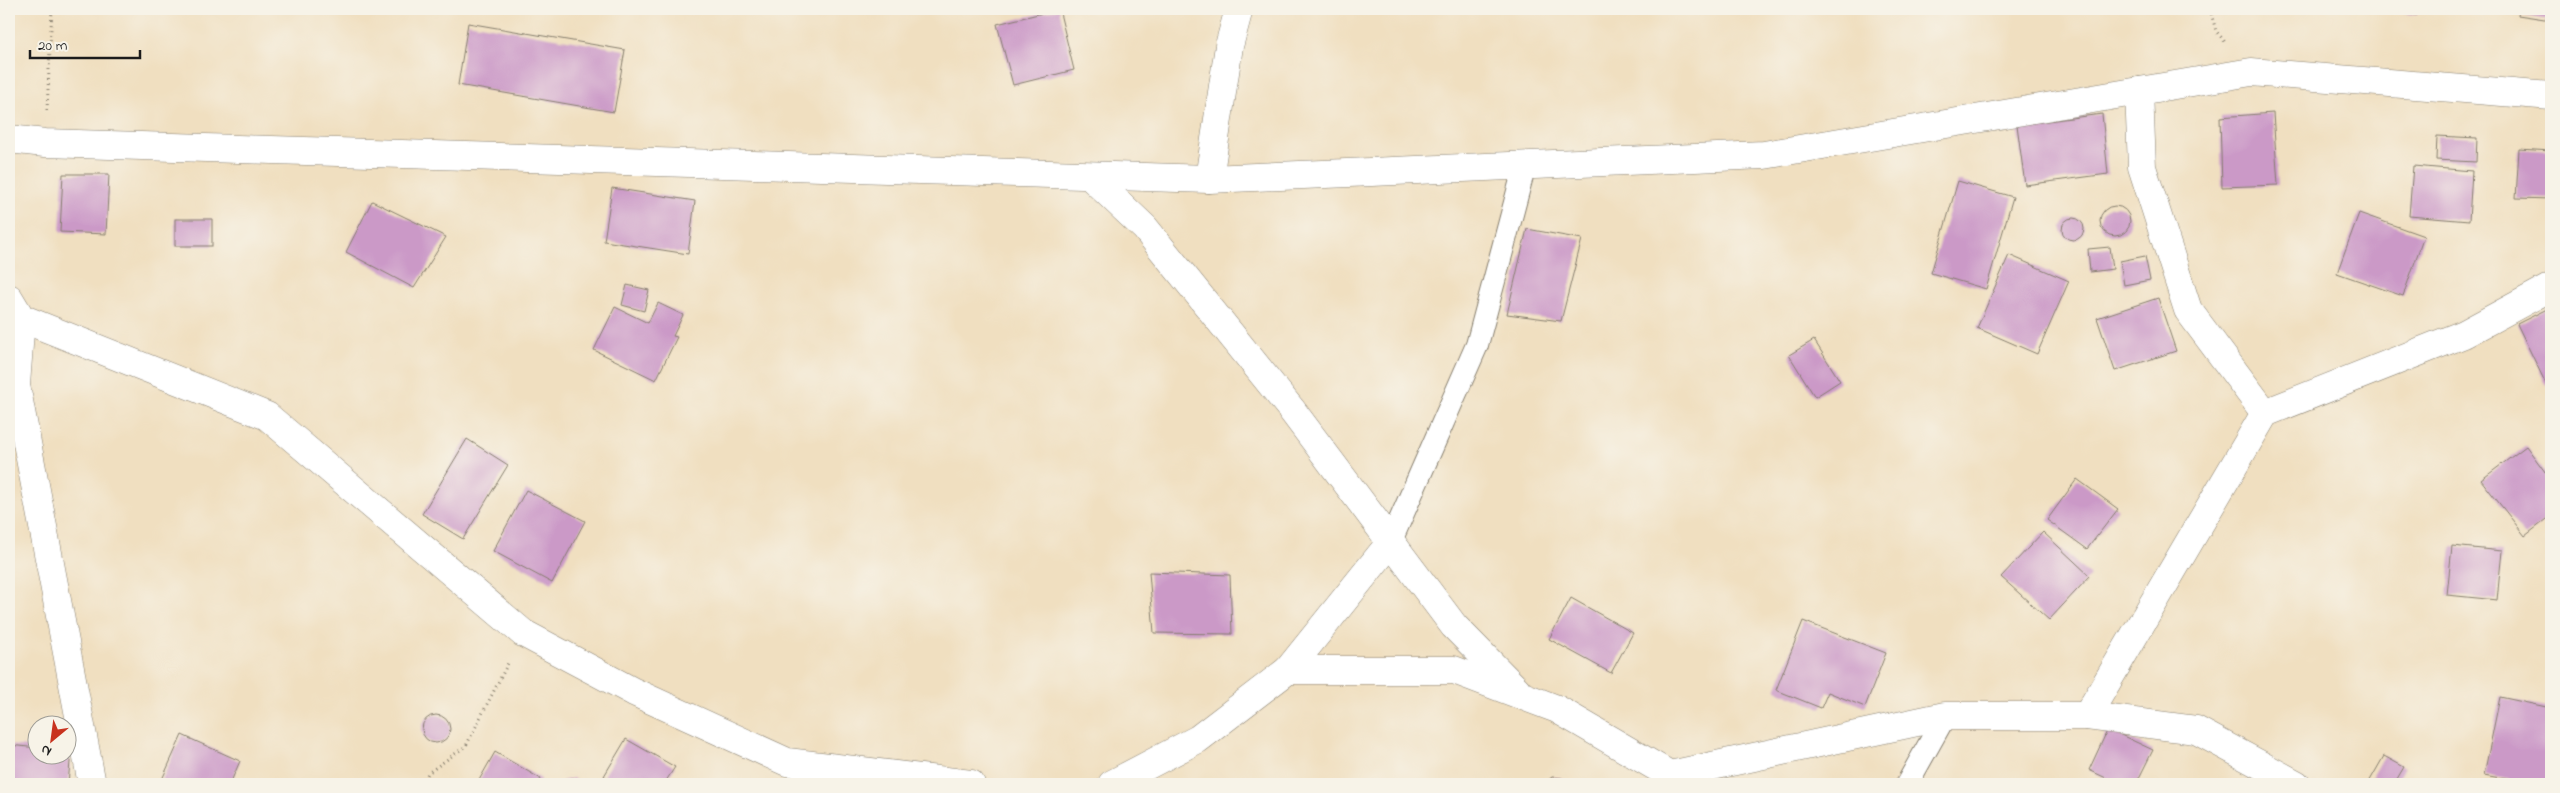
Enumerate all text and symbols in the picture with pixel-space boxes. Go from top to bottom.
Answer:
scale bar [30,28,140,60]
text: 20 m [38,35,68,57]
north arrow [28,716,78,766]
text: N [37,739,56,762]

